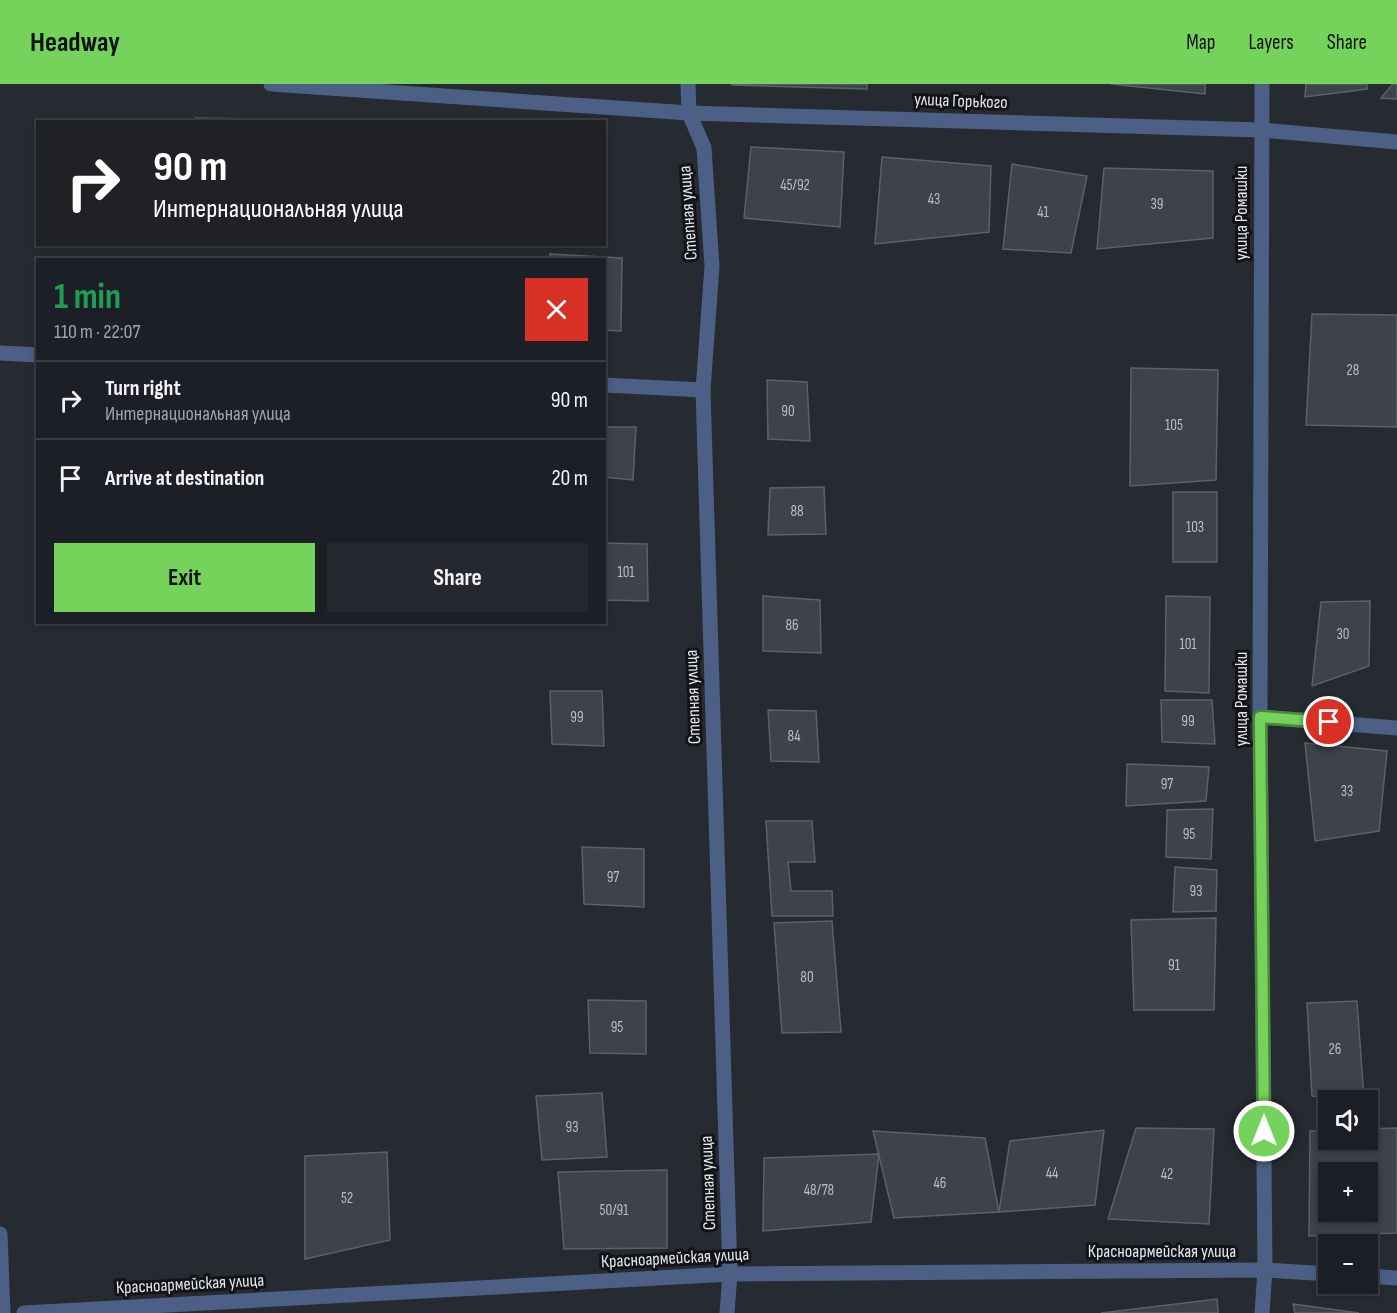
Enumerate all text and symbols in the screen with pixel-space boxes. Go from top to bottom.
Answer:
text: Headway [30,26,120,59]
text: Map [1186,30,1215,55]
text: Layers [1248,30,1294,55]
text: Share [1327,30,1367,55]
street label: улица Горького [914,89,1008,113]
text: 90 m [153,142,227,193]
icon: right [54,144,132,222]
street label: Степная улица [674,165,702,261]
street label: улица Ромашки [1231,166,1252,260]
house number: 45/92 [780,176,810,195]
house number: 43 [928,190,940,209]
text: Интернациональная улица [153,193,404,225]
house number: 39 [1151,195,1163,214]
house number: 41 [1037,203,1050,222]
text: 1 min [54,276,121,319]
button: close [525,278,588,341]
text: 110 m · 22:07 [54,320,140,344]
house number: 28 [1347,361,1359,380]
text: Turn right [105,375,181,402]
icon: right [54,384,87,417]
text: 90 m [551,387,588,414]
text: Интернациональная улица [105,402,291,426]
house number: 90 [781,402,795,421]
house number: 105 [1165,416,1183,435]
icon: arrive [54,462,87,495]
text: Arrive at destination [105,465,264,492]
text: 20 m [552,465,588,492]
house number: 88 [790,502,804,521]
house number: 103 [1186,518,1204,537]
button: Exit [54,543,315,612]
button: Share [327,543,588,612]
house number: 101 [617,563,635,582]
house number: 86 [785,616,799,635]
house number: 30 [1337,625,1349,644]
house number: 101 [1179,635,1197,654]
street label: Степная улица [681,649,705,745]
street label: улица Ромашки [1231,652,1252,746]
pin [1303,696,1354,747]
icon: arrive [1312,705,1345,738]
house number: 99 [570,708,584,727]
house number: 99 [1181,712,1195,731]
house number: 84 [787,727,801,746]
house number: 97 [1161,775,1173,794]
house number: 33 [1341,782,1353,801]
house number: 95 [1183,825,1195,844]
house number: 97 [607,868,619,887]
house number: 93 [1190,882,1202,901]
house number: 91 [1168,956,1181,975]
house number: 80 [800,968,814,987]
house number: 95 [611,1018,623,1037]
house number: 26 [1329,1040,1341,1059]
map controls [1318,1090,1378,1294]
button: sound [1318,1090,1378,1150]
position arrow [1232,1099,1296,1163]
house number: 93 [566,1118,578,1137]
street label: Степная улица [696,1135,720,1231]
button: + [1318,1162,1378,1222]
house number: 44 [1046,1164,1058,1183]
house number: 42 [1161,1165,1173,1184]
house number: 46 [934,1174,946,1193]
house number: 48/78 [804,1181,834,1200]
house number: 52 [341,1189,353,1208]
house number: 50/91 [600,1201,629,1220]
button: − [1318,1234,1378,1294]
street label: Красноармейская улица [1088,1241,1236,1262]
street label: Красноармейская улица [600,1244,750,1272]
street label: Красноармейская улица [115,1270,265,1298]

